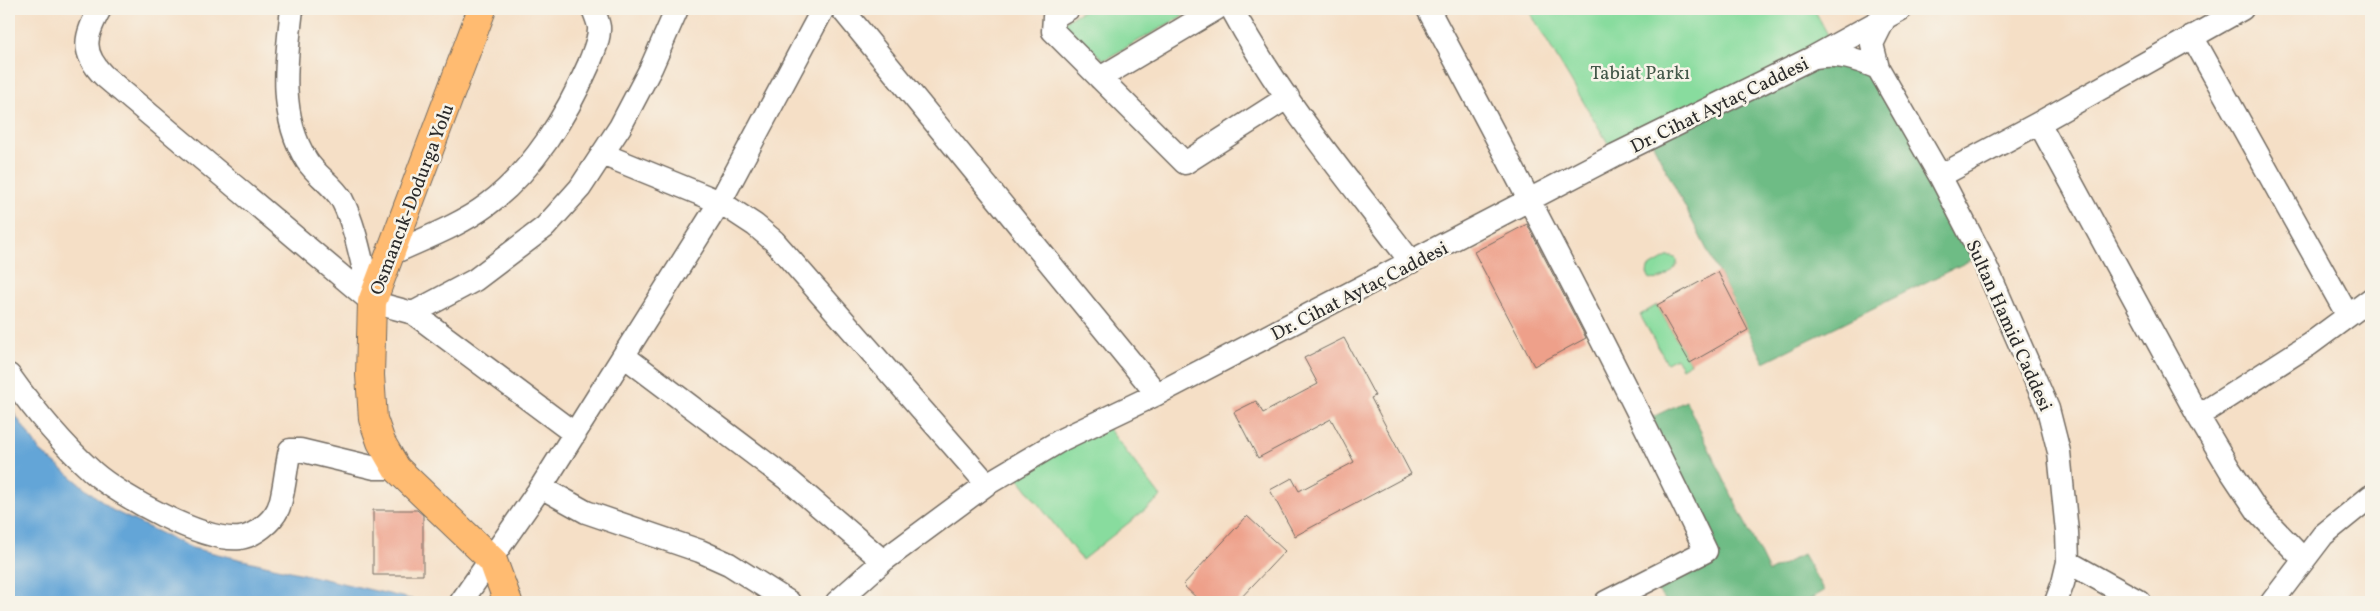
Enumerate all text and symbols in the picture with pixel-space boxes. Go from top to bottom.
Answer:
street label: Dr. Cihat Aytaç Caddesi [1626,51,1814,160]
park label: Tabiat Parkı [1590,61,1690,87]
street label: Osmancık-Dodurga Yolu [364,100,461,299]
street label: Dr. Cihat Aytaç Caddesi [1267,236,1453,348]
street label: Sultan Hamid Caddesi [1959,236,2058,416]

